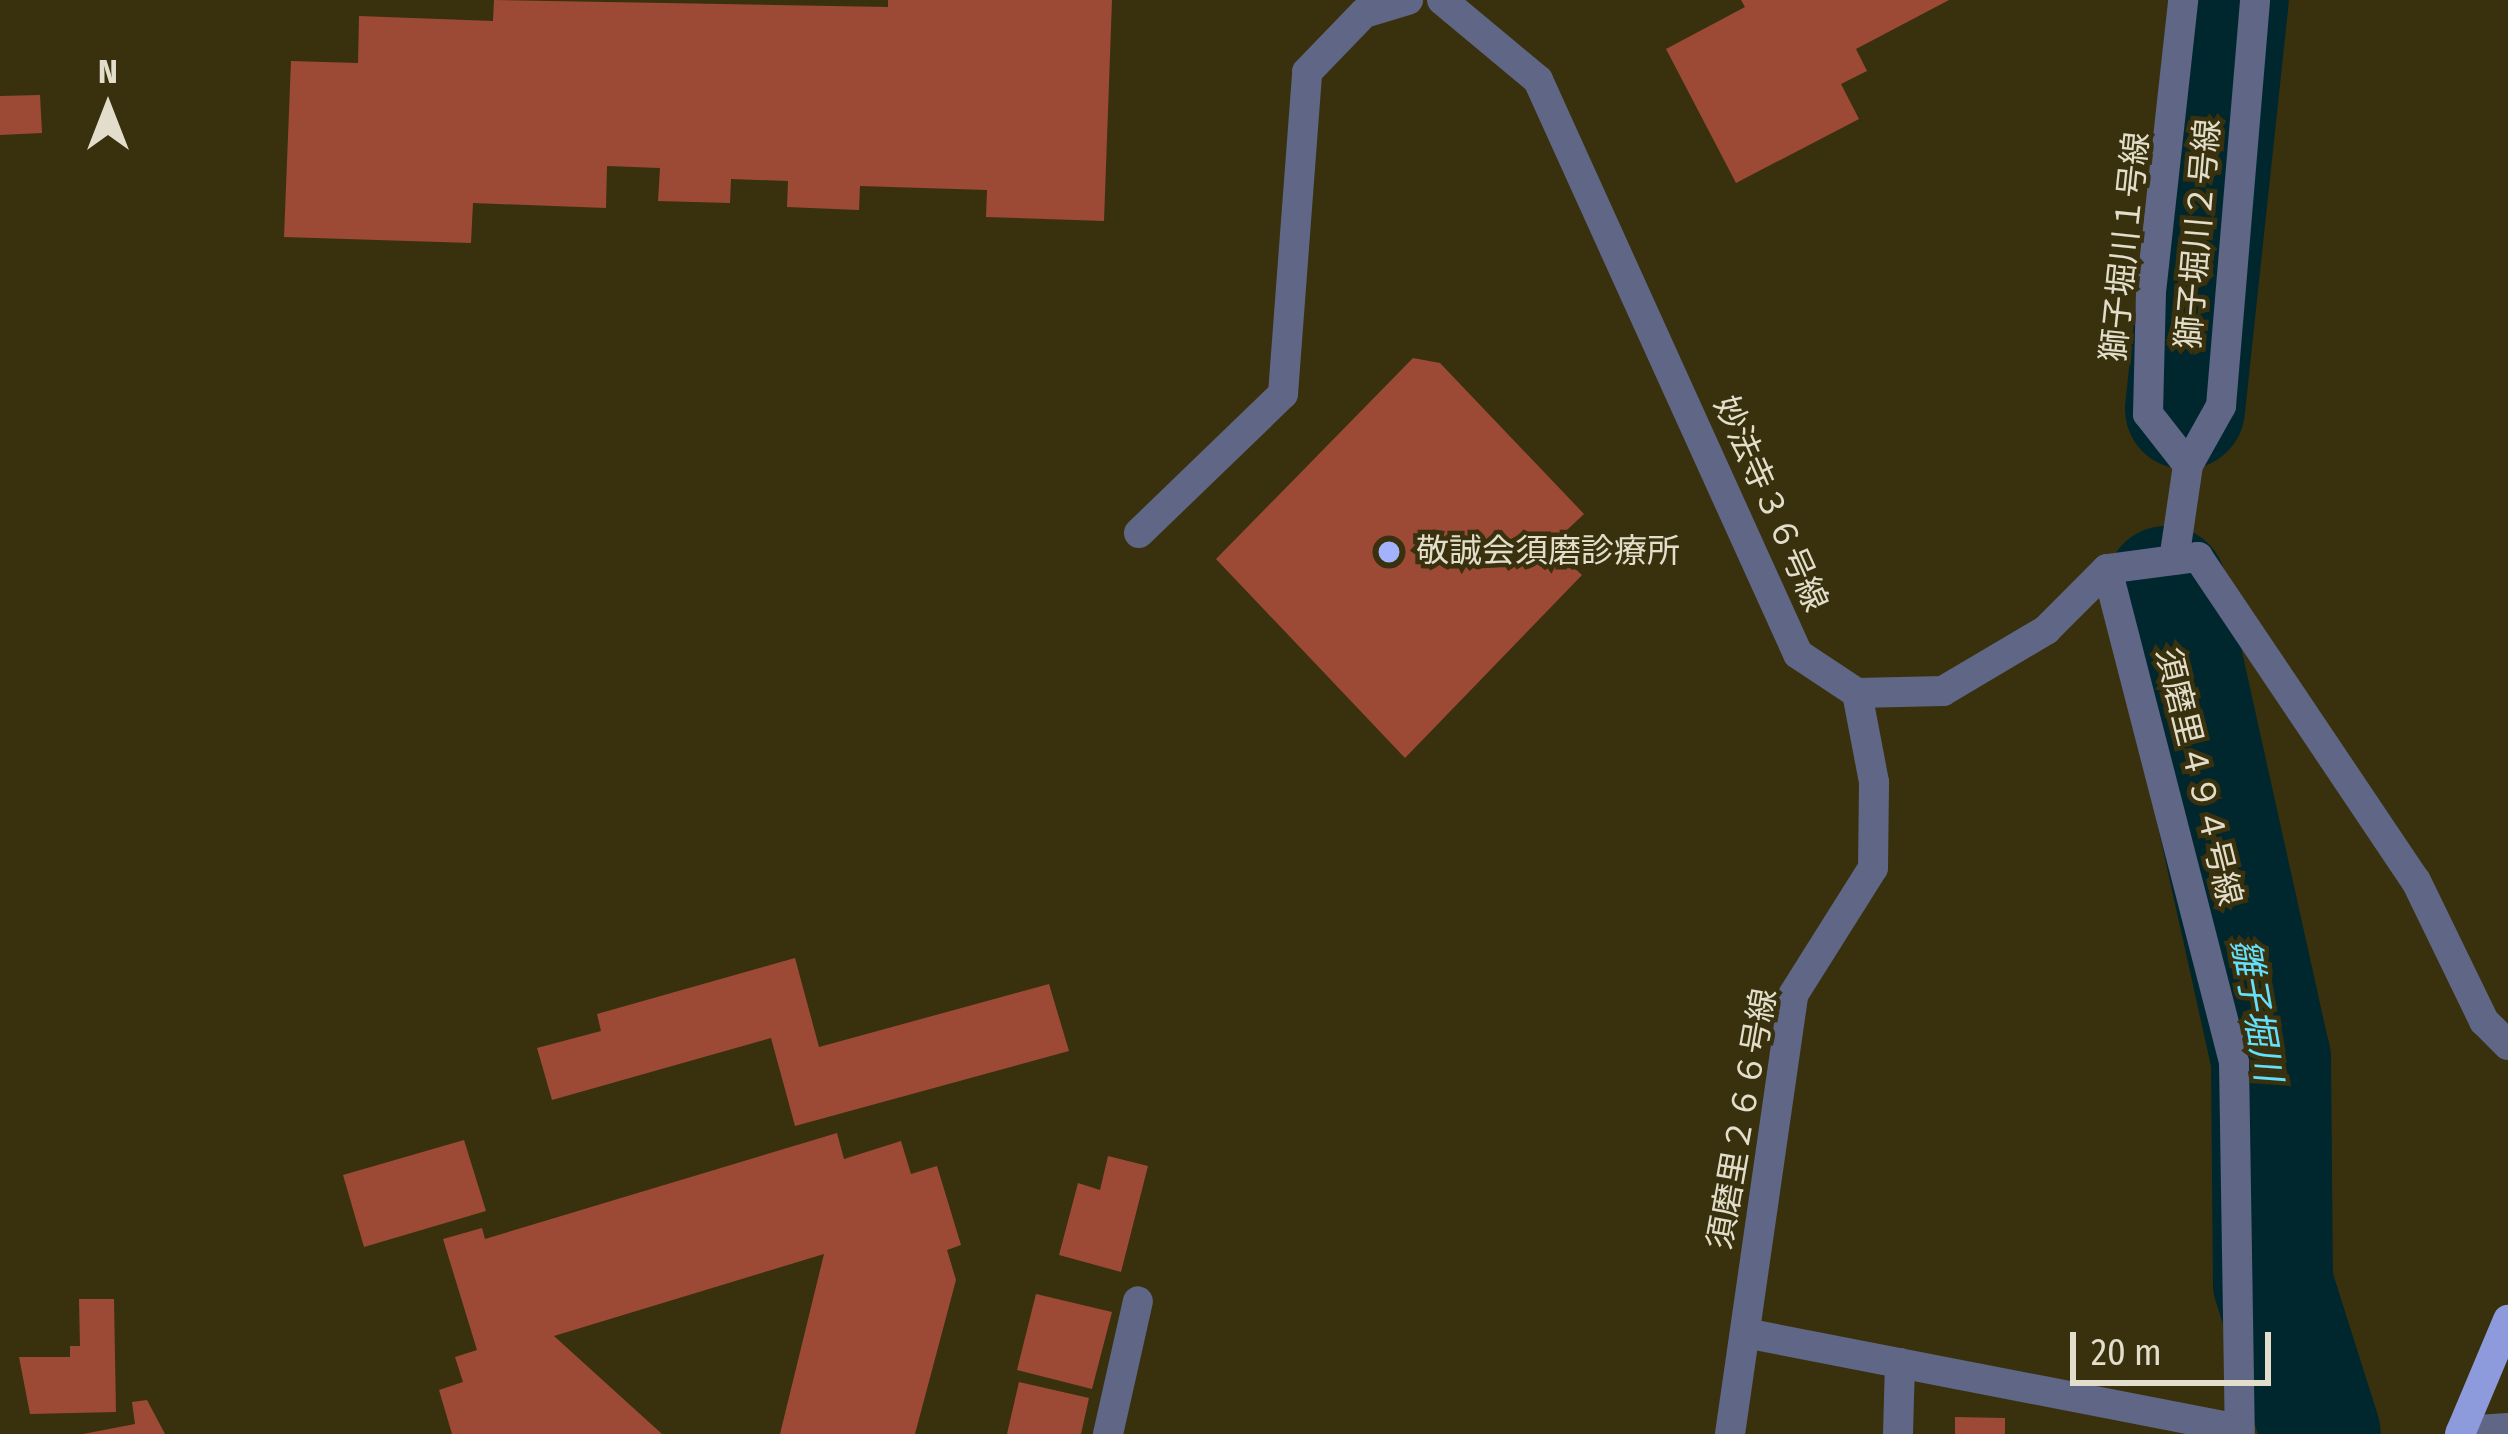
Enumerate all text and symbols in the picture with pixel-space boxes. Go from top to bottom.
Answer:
north arrow [48,48,168,168]
text: N [98,52,118,92]
street label: 獅子堀川２号線 [2169,117,2229,351]
street label: 獅子堀川１号線 [2094,130,2158,364]
street label: 妙法寺３６号線 [1705,390,1835,618]
place label: 敬誠会須磨診療所 [1416,532,1680,572]
marker: 敬誠会須磨診療所 [1373,536,1405,568]
street label: 須磨里４９４号線 [2147,644,2249,910]
water label: 雛子堀川 [2222,935,2290,1085]
street label: 須磨里２６６号線 [1701,986,1785,1252]
scale bar [2076,1308,2277,1382]
text: 20 m [2091,1331,2162,1375]

